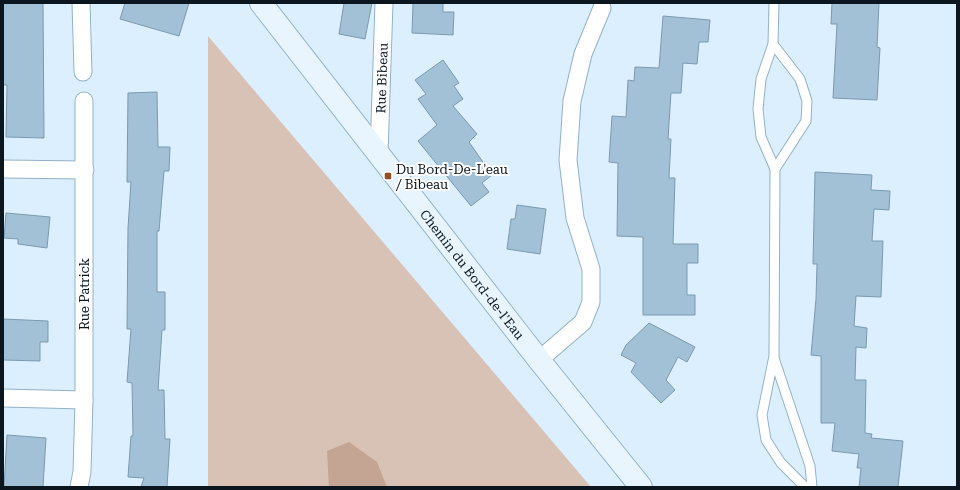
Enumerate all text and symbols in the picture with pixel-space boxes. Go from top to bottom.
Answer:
street label: Rue Bibeau [373,42,390,114]
place label: Du Bord-De-L'eau / Bibeau [395,162,508,192]
marker: Du Bord-De-L'eau / Bibeau [383,171,393,181]
street label: Chemin du Bord-de-l'Eau [417,207,528,342]
street label: Rue Patrick [77,258,92,330]

